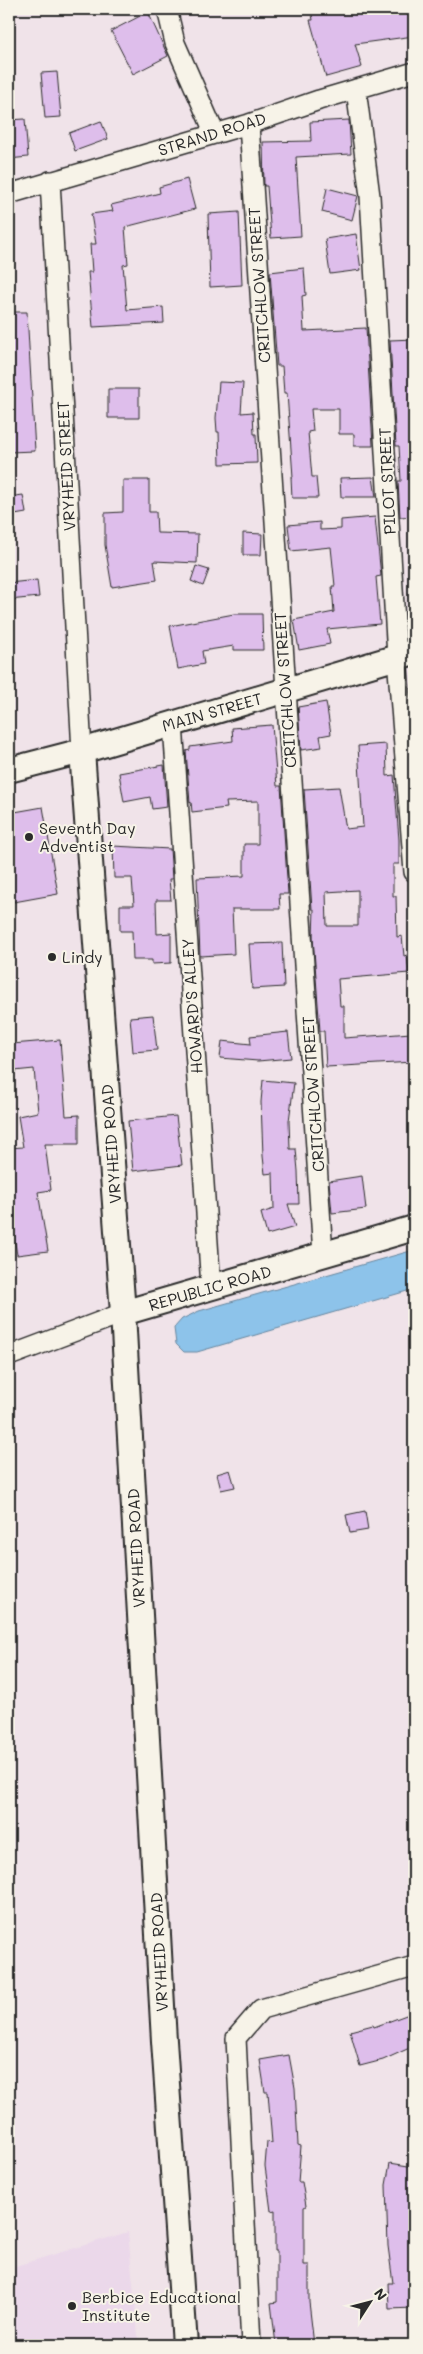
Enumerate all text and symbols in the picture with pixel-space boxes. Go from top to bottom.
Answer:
street label: STRAND ROAD [155,107,269,160]
street label: CRITCHLOW STREET [243,206,274,364]
street label: VRYHEID STREET [52,400,79,532]
street label: PILOT STREET [373,427,400,535]
street label: CRITCHLOW STREET [269,611,300,769]
street label: MAIN STREET [159,687,264,736]
place label: Seventh Day Adventist [39,817,136,856]
marker: Seventh Day Adventist [23,831,35,843]
street label: HOWARD'S ALLEY [176,938,207,1074]
place label: Lindy [62,946,103,967]
marker: Lindy [46,951,58,963]
street label: CRITCHLOW STREET [297,1015,328,1173]
street label: VRYHEID ROAD [96,1084,125,1204]
street label: REPUBLIC ROAD [146,1260,274,1315]
street label: VRYHEID ROAD [122,1488,149,1608]
street label: VRYHEID ROAD [145,1892,172,2012]
north arrow [346,2276,396,2326]
text: N [370,2284,392,2304]
place label: Berbice Educational Institute [82,2286,241,2325]
marker: Berbice Educational Institute [66,2300,78,2312]

